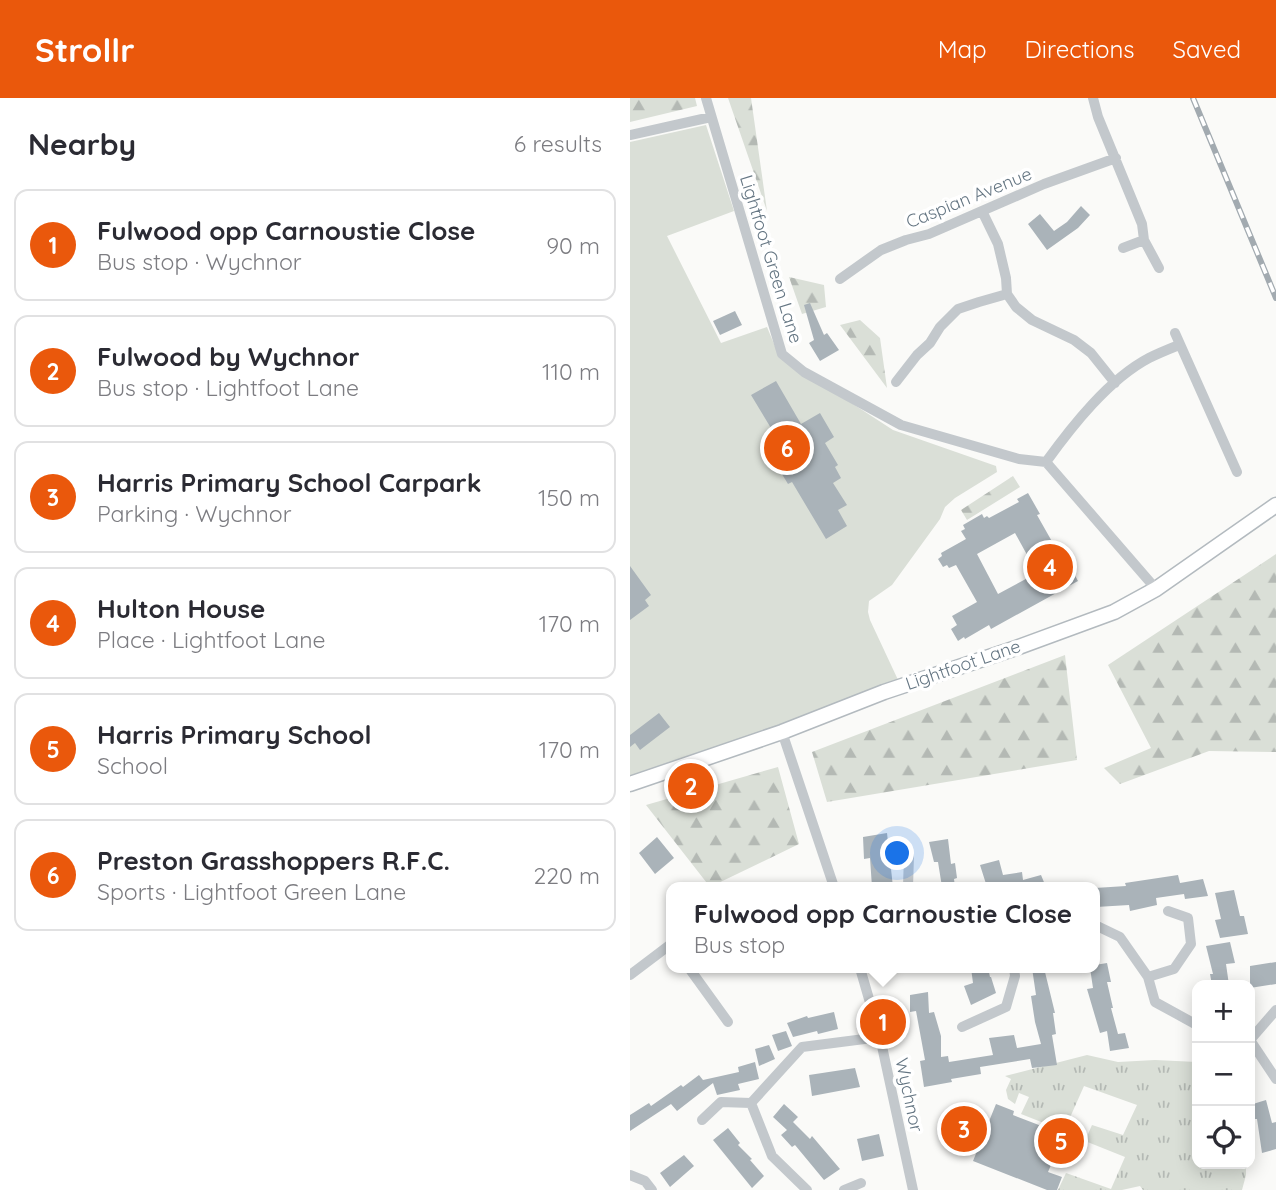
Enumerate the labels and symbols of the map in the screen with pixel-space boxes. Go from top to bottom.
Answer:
street label: Caspian Avenue [903,162,1035,233]
street label: Lightfoot Green Lane [735,172,808,346]
pin: 6 [764,422,810,474]
pin: 4 [1027,541,1073,593]
street label: Lightfoot Lane [902,634,1023,695]
pin: 2 [668,760,714,812]
your location [880,836,914,870]
pin: 1 [860,996,906,1048]
street label: Wychnor [890,1056,929,1134]
pin: 3 [941,1103,987,1155]
pin: 5 [1038,1115,1084,1167]

